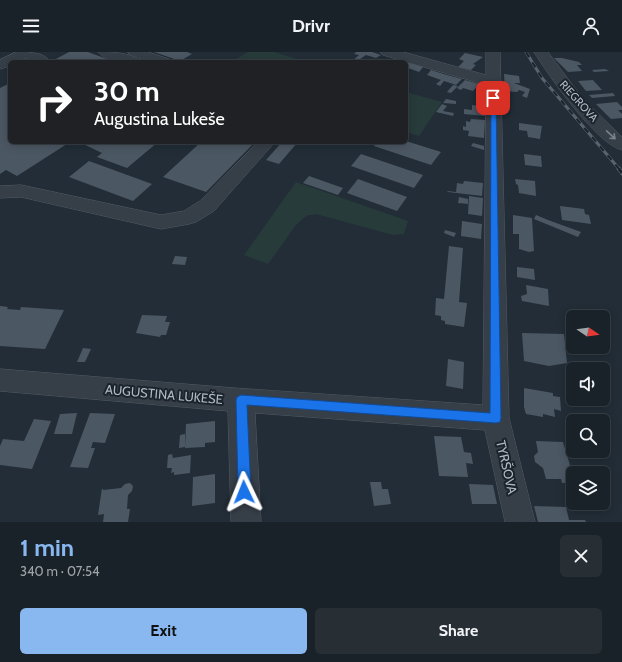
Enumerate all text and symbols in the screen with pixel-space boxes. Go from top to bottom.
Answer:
icon: menu [20,15,42,37]
text: Drivr [292,15,330,37]
icon: person [580,15,602,37]
text: 30 m [94,74,160,108]
icon: right [28,76,80,128]
street label: RIEGROVA [557,77,601,125]
pin [476,81,510,115]
icon: arrive [482,87,504,109]
text: Augustina Lukeše [94,108,225,130]
one-way arrow [606,130,616,140]
north arrow [566,310,610,354]
map controls [566,310,610,510]
button: sound [566,362,610,406]
street label: AUGUSTINA LUKEŠE [104,380,224,407]
button: search [566,414,610,458]
street label: TYRŠOVA [493,438,522,496]
button: layers [566,466,610,510]
position arrow [223,471,265,513]
text: 1 min [20,533,74,562]
button: close [560,535,602,577]
text: 340 m · 07:54 [20,563,100,579]
button: Exit [20,608,307,654]
button: Share [315,608,602,654]

